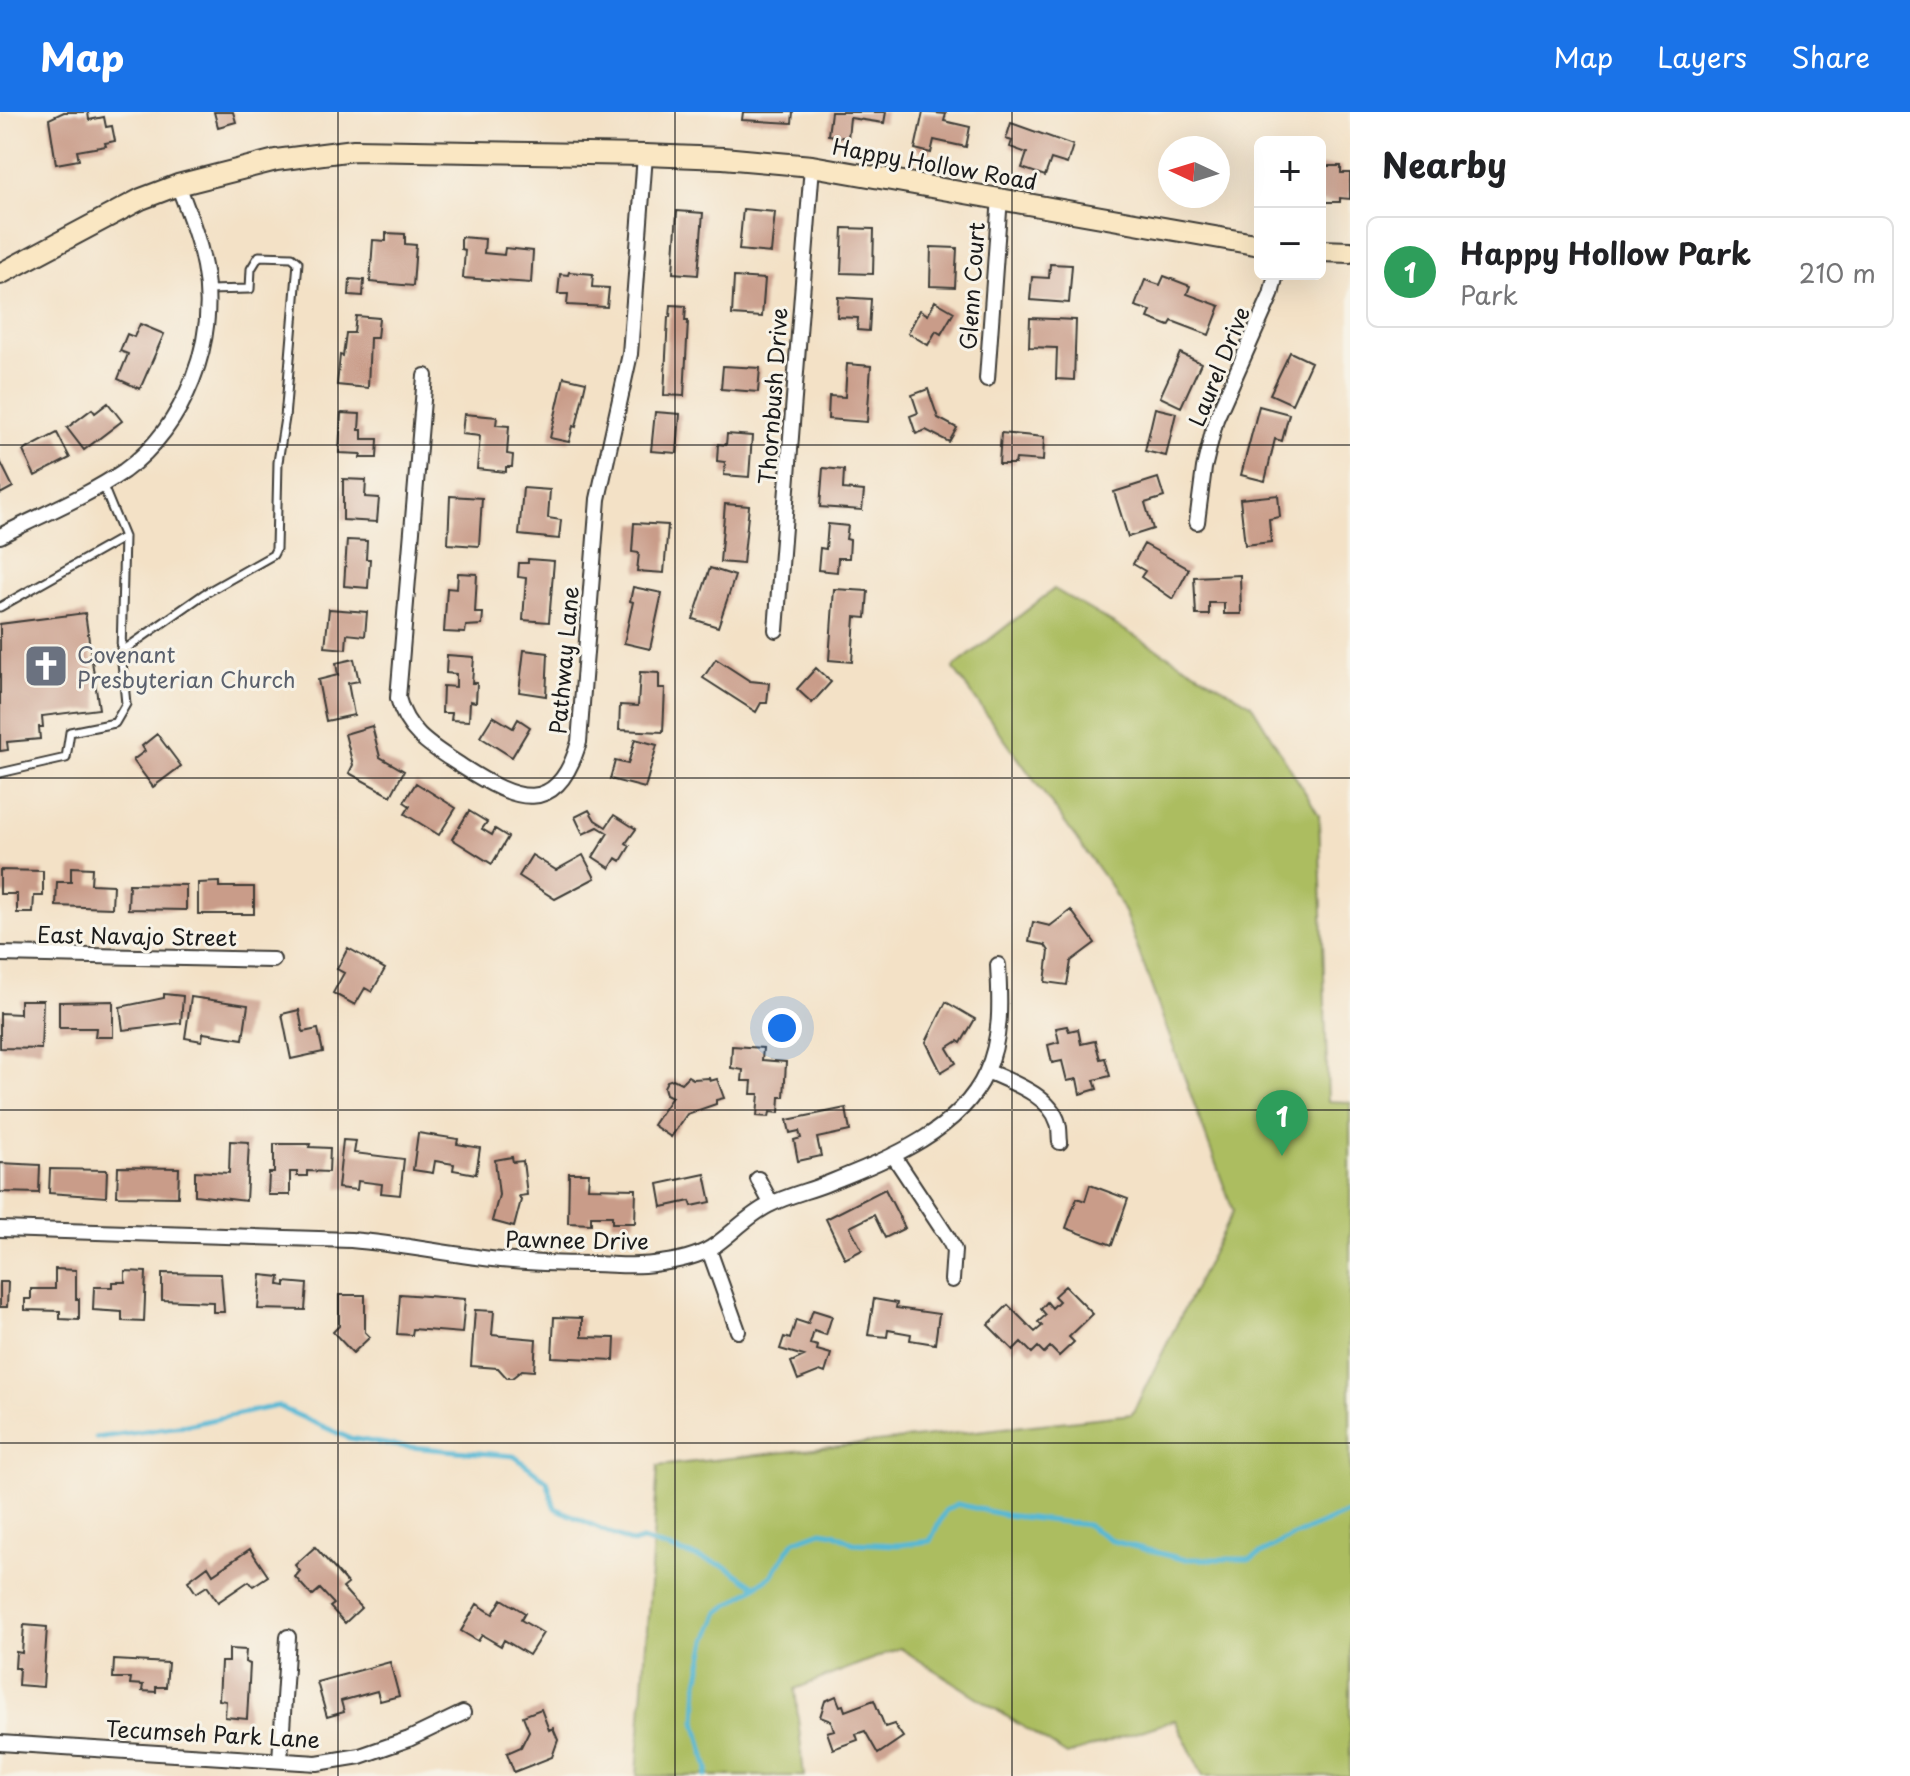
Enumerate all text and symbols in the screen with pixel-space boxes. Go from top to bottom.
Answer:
text: Map [40,28,124,85]
text: Map [1553,35,1613,78]
text: Layers [1657,35,1747,78]
text: Share [1791,35,1870,78]
street label: Happy Hollow Road [830,129,1040,197]
north arrow [1158,136,1230,208]
map controls [1254,136,1326,280]
button: + [1254,136,1326,208]
text: Nearby [1382,138,1507,190]
button: − [1254,208,1326,280]
street label: Glenn Court [950,221,992,351]
text: Happy Hollow Park [1460,230,1751,275]
text: 1 [1404,253,1416,292]
text: 210 m [1799,253,1876,292]
text: Park [1460,275,1518,314]
street label: Laurel Drive [1179,301,1257,431]
street label: Thornbush Drive [749,306,795,486]
street label: Pathway Lane [540,585,586,735]
place label: Covenant Presbyterian Church [77,637,296,695]
church icon: Covenant Presbyterian Church [22,642,70,690]
street label: East Navajo Street [37,917,237,953]
your location [762,1008,802,1048]
pin: 1 [1256,1090,1308,1156]
street label: Pawnee Drive [505,1221,649,1257]
street label: Tecumseh Park Lane [105,1711,321,1755]

